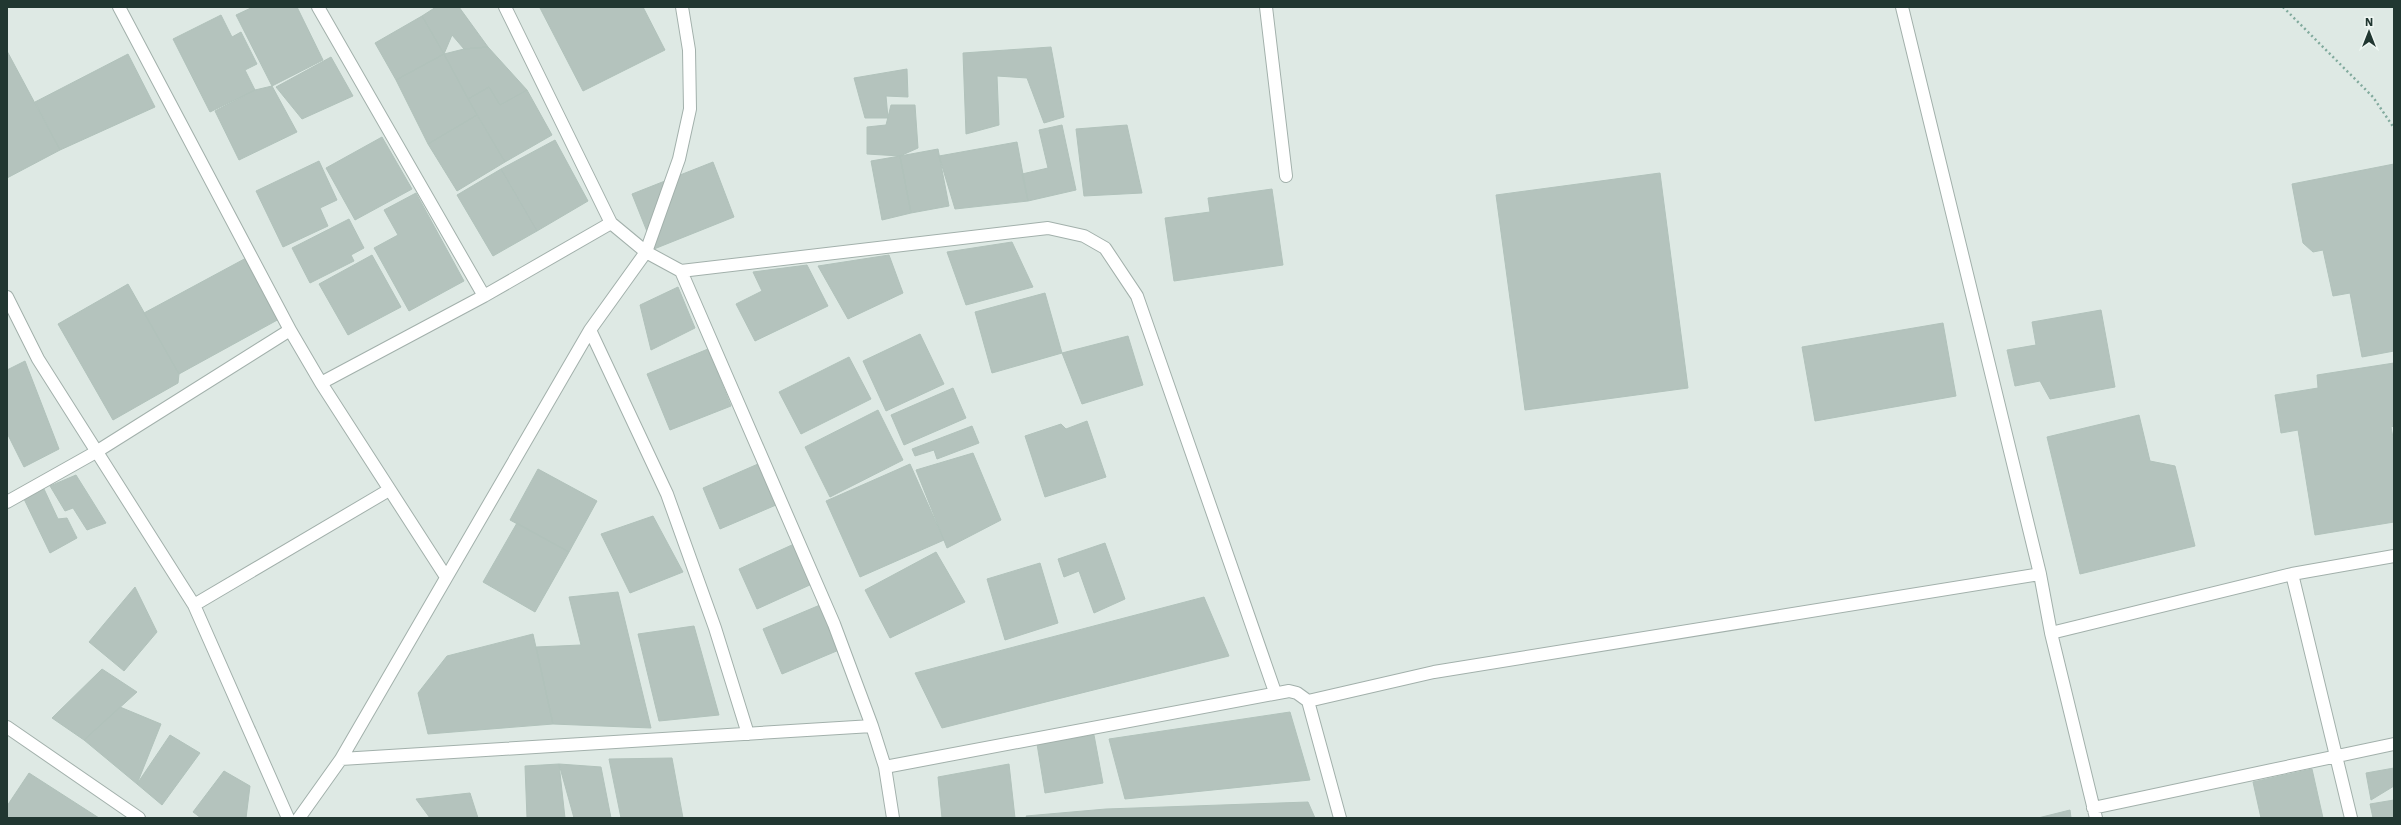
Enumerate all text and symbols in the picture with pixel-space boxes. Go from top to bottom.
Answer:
north arrow [2349,12,2389,52]
text: N [2365,16,2373,29]

